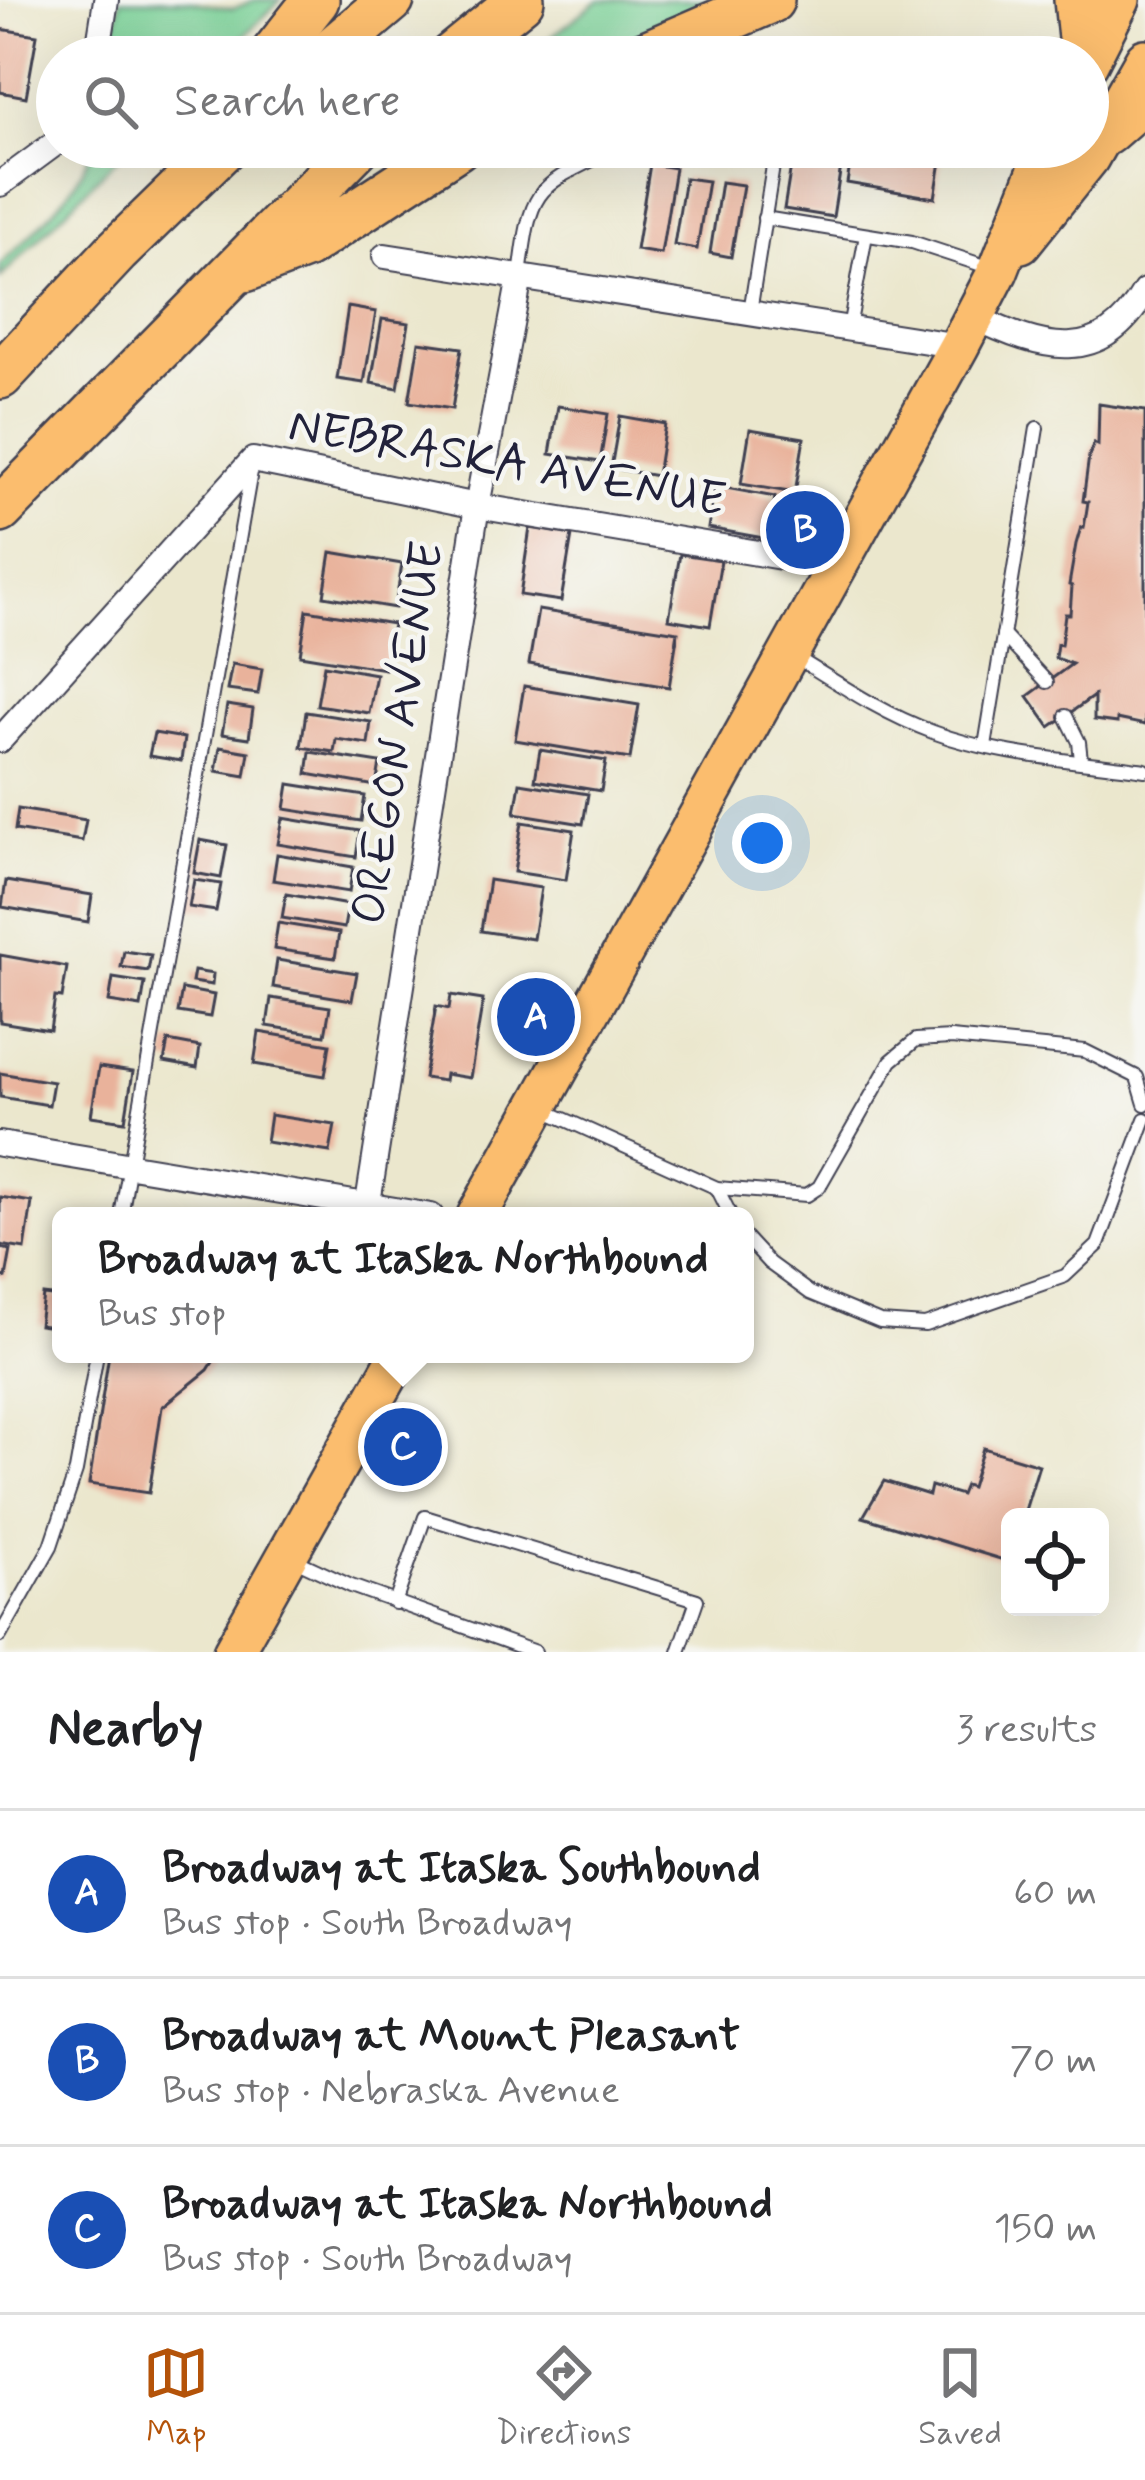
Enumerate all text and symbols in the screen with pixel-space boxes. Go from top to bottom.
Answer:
search box [36,36,1109,168]
icon: search [78,69,144,135]
text: Search here [174,73,401,132]
street label: NEBRASKA AVENUE [284,395,730,533]
pin: B [766,485,844,575]
street label: OREGON AVENUE [338,537,460,929]
your location [732,813,792,873]
pin: A [497,972,575,1062]
popup [52,1207,754,1363]
text: Broadway at Itaska Northbound [98,1230,708,1289]
text: Bus stop [98,1289,227,1340]
pin: C [364,1402,442,1492]
map controls [1001,1508,1109,1616]
button: locate [1001,1508,1109,1616]
text: Nearby [48,1697,203,1763]
text: 3 results [956,1705,1097,1756]
text: Broadway at Itaska Southbound [162,1839,761,1898]
text: A [74,1868,100,1919]
text: 60 m [1013,1868,1097,1919]
text: Bus stop · South Broadway [162,1898,573,1949]
text: Broadway at Mount Pleasant [162,2007,740,2066]
text: B [75,2036,99,2087]
text: 70 m [1009,2036,1097,2087]
text: Bus stop · Nebraska Avenue [162,2066,620,2117]
text: Broadway at Itaska Northbound [162,2175,773,2234]
text: C [73,2204,101,2255]
text: 150 m [994,2204,1097,2255]
text: Bus stop · South Broadway [162,2234,573,2285]
tab: Map [143,2340,209,2456]
tab: Directions [496,2340,632,2456]
tab: Saved [918,2340,1002,2456]

